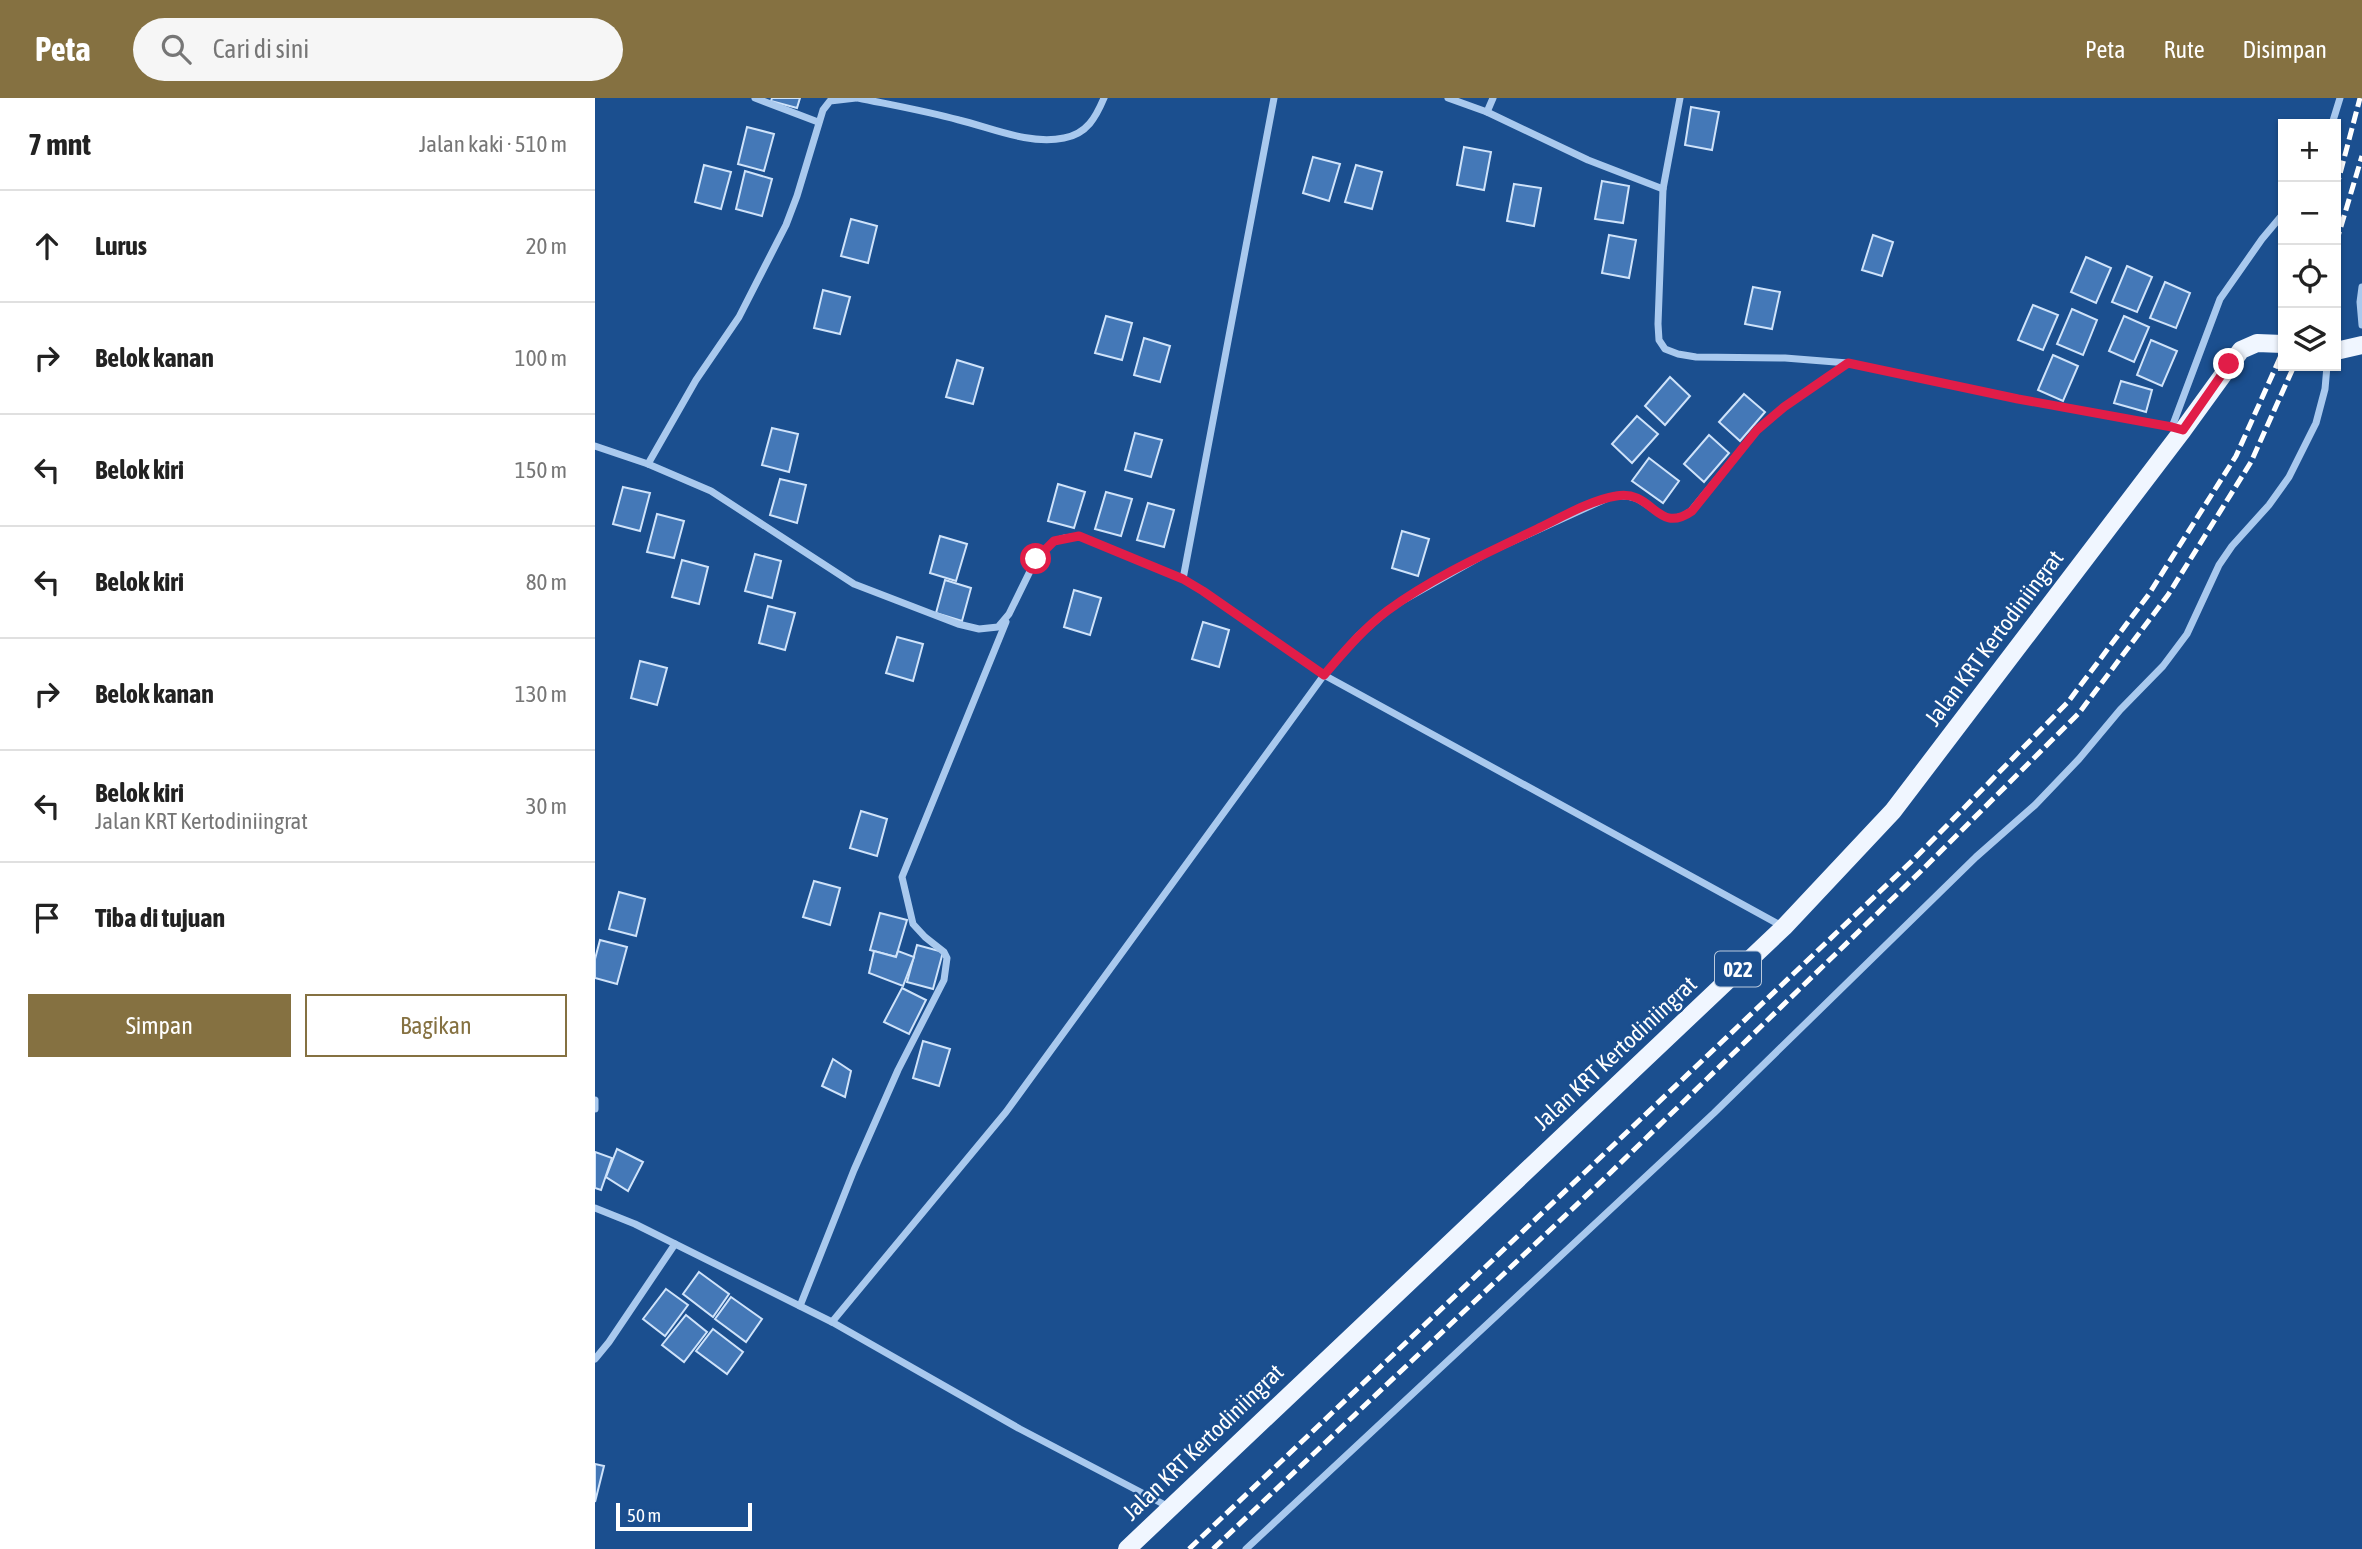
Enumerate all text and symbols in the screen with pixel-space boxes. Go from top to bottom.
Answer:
search box [133,18,623,81]
text: Peta [35,30,91,68]
icon: search [157,30,195,68]
text: Cari di sini [213,34,309,64]
text: Peta [2085,36,2125,63]
text: Rute [2163,36,2205,63]
text: Disimpan [2243,36,2327,63]
map controls [2278,119,2341,371]
button: + [2278,119,2341,182]
text: 7 mnt [28,127,91,161]
text: Jalan kaki · 510 m [419,131,567,157]
button: − [2278,182,2341,245]
icon: ahead [28,227,66,265]
text: Lurus [95,231,147,261]
text: 20 m [526,233,567,259]
button: locate [2278,245,2341,308]
button: layers [2278,308,2341,371]
icon: right [28,339,66,377]
text: Belok kanan [95,343,214,373]
text: 100 m [515,345,567,371]
route end [2213,348,2244,379]
icon: left [28,451,66,489]
text: Belok kiri [95,455,184,485]
text: 150 m [515,457,567,483]
route start [1020,543,1051,574]
street label: Jalan KRT Kertodiniingrat [1920,545,2068,731]
icon: left [28,563,66,601]
text: Belok kiri [95,567,184,597]
text: 80 m [526,569,567,595]
icon: right [28,675,66,713]
text: Belok kanan [95,679,214,709]
text: 130 m [515,681,567,707]
text: Belok kiri [95,778,184,808]
icon: left [28,787,66,825]
text: 30 m [526,793,567,819]
text: Jalan KRT Kertodiniingrat [95,808,308,834]
icon: arrive [28,899,66,937]
text: Tiba di tujuan [95,903,225,933]
road number: 022 [1715,952,1761,986]
street label: Jalan KRT Kertodiniingrat [1528,971,1702,1135]
button: Simpan [28,994,291,1057]
button: Bagikan [305,994,567,1057]
street label: Jalan KRT Kertodiniingrat [1117,1359,1289,1525]
scale bar [616,1500,753,1532]
text: 50 m [627,1504,661,1526]

